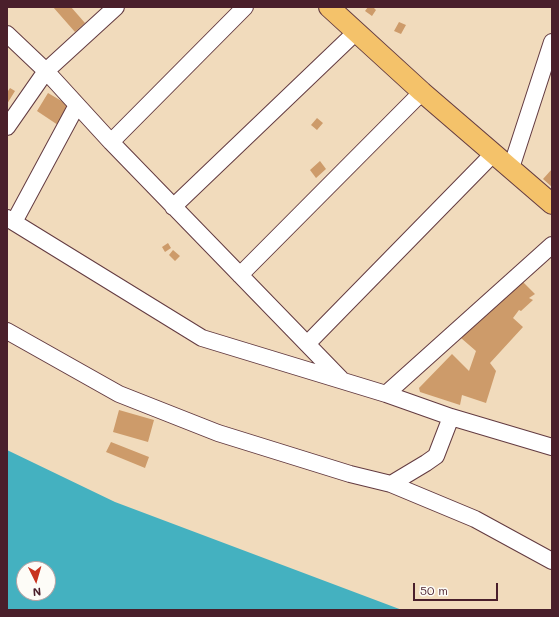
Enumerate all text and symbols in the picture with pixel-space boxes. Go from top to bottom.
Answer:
north arrow [16,561,56,601]
scale bar [415,575,500,601]
text: 50 m [420,582,448,598]
text: N [32,585,42,600]

